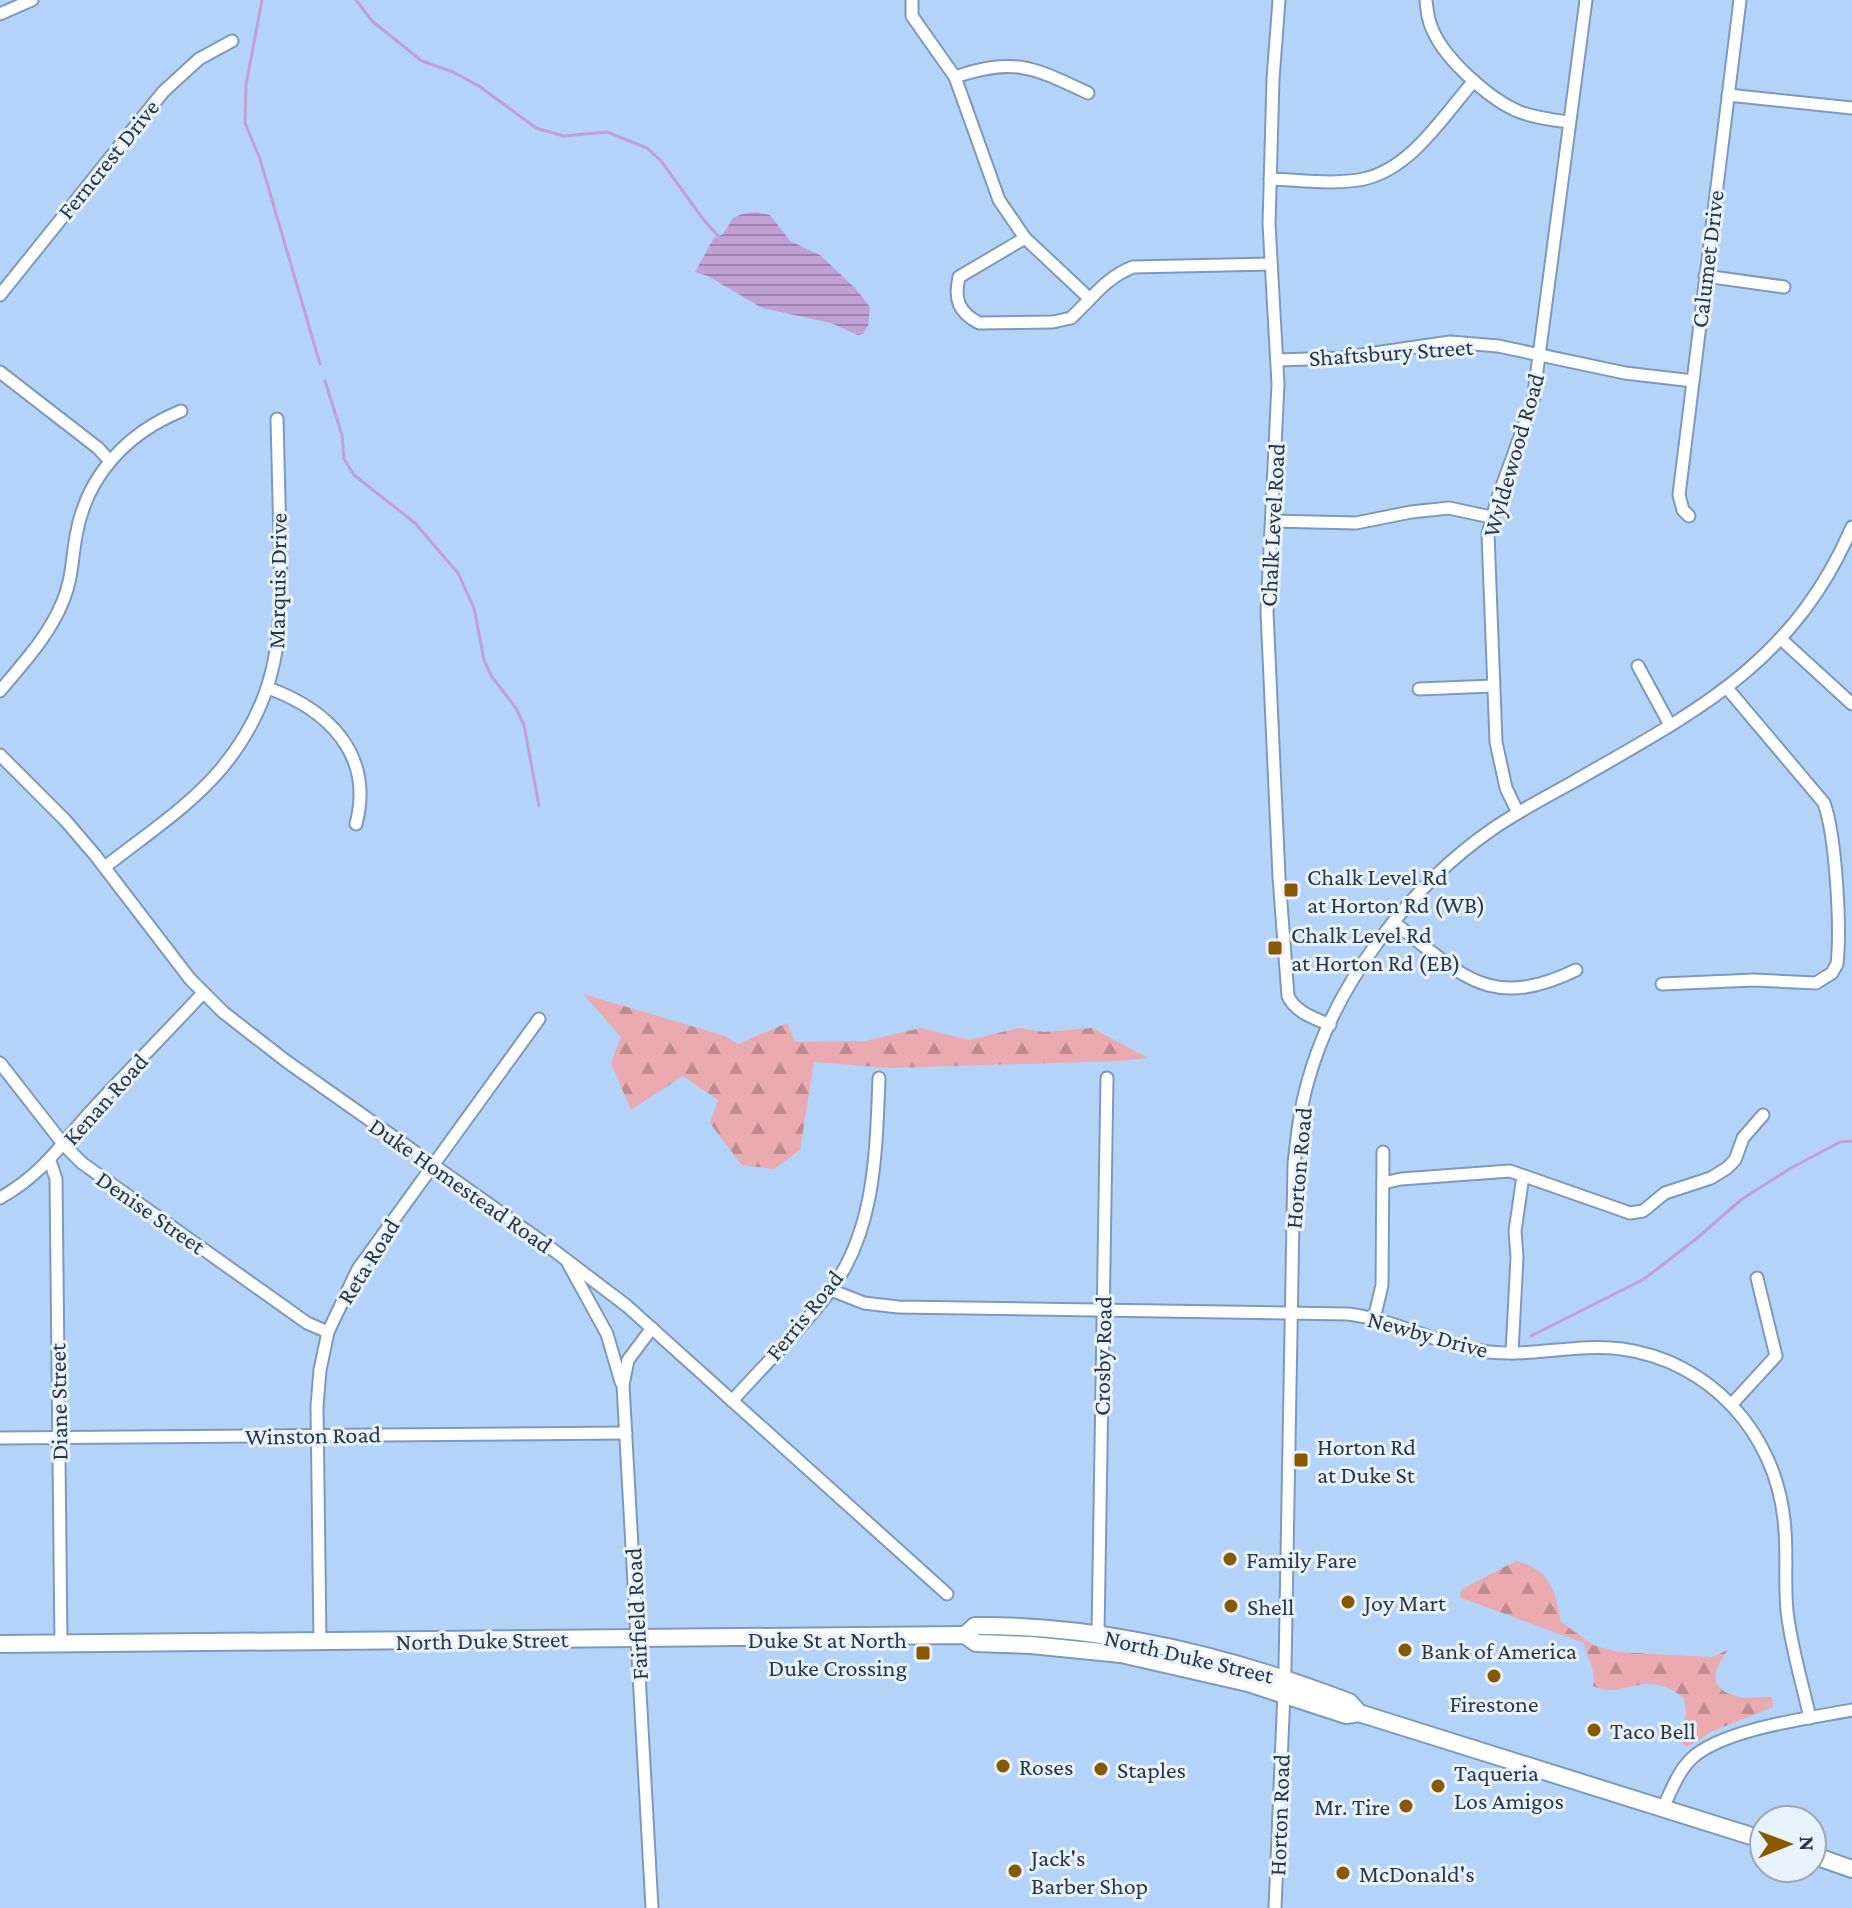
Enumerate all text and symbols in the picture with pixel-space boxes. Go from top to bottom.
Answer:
street label: Ferncrest Drive [52,94,164,224]
street label: Calumet Drive [1685,189,1729,329]
street label: Shaftsbury Street [1308,333,1475,371]
street label: Wyldewood Road [1477,370,1549,540]
street label: Chalk Level Road [1254,442,1290,607]
street label: Marquis Drive [262,513,292,649]
place label: Chalk Level Rd at Horton Rd (WB) [1307,863,1485,919]
marker: Chalk Level Rd at Horton Rd (WB) [1282,881,1300,899]
place label: Chalk Level Rd at Horton Rd (EB) [1291,921,1461,977]
marker: Chalk Level Rd at Horton Rd (EB) [1266,939,1284,957]
street label: Kenan Road [57,1047,153,1150]
street label: Horton Road [1279,1106,1317,1230]
street label: Duke Homestead Road [364,1112,558,1259]
street label: Denise Street [91,1165,211,1260]
street label: Reta Road [331,1213,405,1309]
street label: Ferris Road [760,1264,849,1365]
street label: Crosby Road [1087,1295,1117,1416]
street label: Newby Drive [1365,1305,1491,1363]
street label: Diane Street [43,1342,73,1461]
street label: Winston Road [245,1420,382,1450]
place label: Horton Rd at Duke St [1317,1433,1416,1488]
marker: Horton Rd at Duke St [1292,1451,1310,1469]
place label: Family Fare [1246,1546,1357,1573]
street label: Fairfield Road [619,1547,653,1681]
marker: Family Fare [1221,1550,1239,1568]
place label: Joy Mart [1362,1589,1447,1616]
place label: Shell [1247,1593,1294,1620]
marker: Joy Mart [1339,1593,1357,1611]
marker: Shell [1222,1597,1240,1615]
street label: North Duke Street [1102,1623,1277,1689]
street label: North Duke Street [395,1625,570,1655]
place label: Duke St at North Duke Crossing [748,1626,907,1681]
place label: Bank of America [1421,1637,1577,1664]
marker: Bank of America [1396,1641,1414,1659]
marker: Duke St at North Duke Crossing [914,1644,932,1662]
marker: Firestone [1485,1667,1503,1685]
place label: Firestone [1449,1690,1539,1717]
place label: Taco Bell [1610,1717,1696,1744]
marker: Taco Bell [1585,1721,1603,1739]
place label: Roses [1019,1753,1073,1780]
street label: Horton Road [1263,1753,1295,1876]
place label: Staples [1117,1756,1186,1783]
marker: Roses [994,1757,1012,1775]
place label: Taqueria Los Amigos [1454,1759,1564,1814]
marker: Staples [1092,1760,1110,1778]
marker: Taqueria Los Amigos [1429,1777,1447,1795]
place label: Mr. Tire [1314,1793,1390,1820]
marker: Mr. Tire [1397,1797,1415,1815]
north arrow [1748,1804,1828,1884]
text: N [1795,1836,1820,1851]
place label: Jack's Barber Shop [1029,1844,1148,1899]
place label: McDonald's [1359,1860,1475,1887]
marker: Jack's Barber Shop [1006,1862,1024,1880]
marker: McDonald's [1334,1864,1352,1882]

